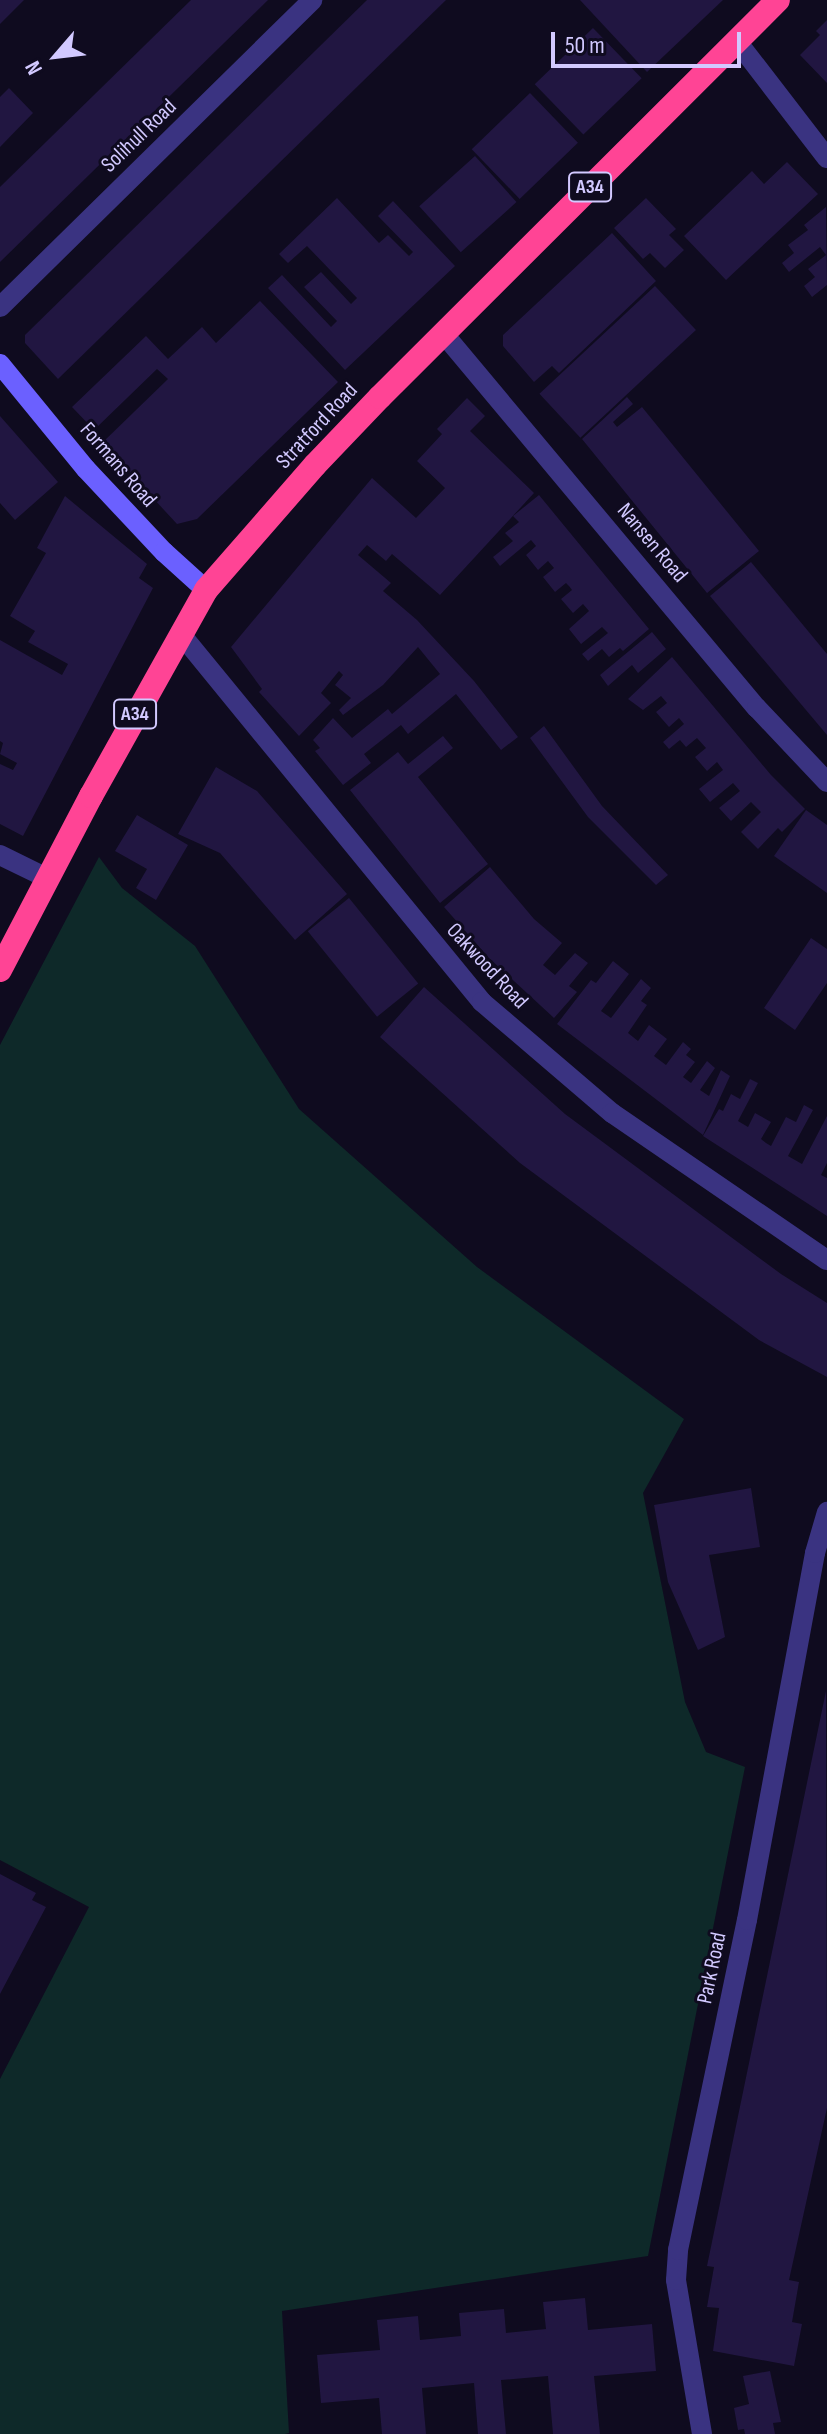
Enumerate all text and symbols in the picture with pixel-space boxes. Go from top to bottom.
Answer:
north arrow [16,16,96,96]
scale bar [555,16,745,66]
text: 50 m [565,31,605,60]
text: N [20,56,49,79]
street label: Solihull Road [96,94,182,178]
road number: A34 [568,171,612,203]
street label: Stratford Road [271,378,363,474]
street label: Formans Road [74,417,162,513]
street label: Nansen Road [611,498,693,588]
road number: A34 [113,698,157,730]
street label: Oakwood Road [441,918,533,1014]
street label: Park Road [692,1930,732,2006]

